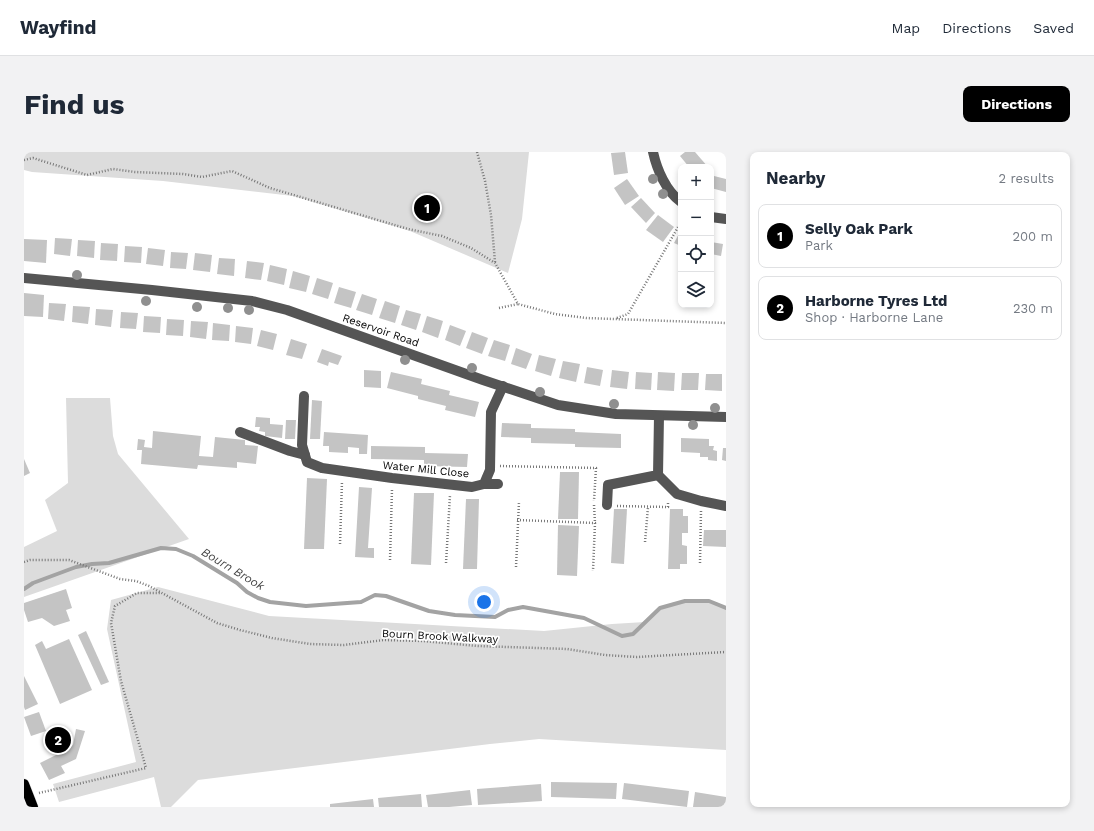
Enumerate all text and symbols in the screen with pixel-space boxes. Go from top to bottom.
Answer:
text: Wayfind [20,16,96,39]
text: Map [892,20,920,36]
text: Directions [942,20,1011,36]
text: Saved [1033,20,1074,36]
button: Directions [963,86,1070,122]
text: Find us [24,88,124,121]
map controls [678,164,714,308]
button: + [678,164,714,200]
text: Nearby [766,168,825,188]
text: 2 results [999,171,1054,186]
pin: 1 [414,193,440,223]
button: − [678,200,714,236]
text: Selly Oak Park [805,220,913,238]
text: 1 [777,229,783,244]
text: 200 m [1012,229,1053,244]
button: locate [678,236,714,272]
text: Park [805,238,833,253]
button: layers [678,272,714,308]
text: Harborne Tyres Ltd [805,292,948,310]
text: 2 [776,301,784,316]
text: 230 m [1013,301,1053,316]
text: Shop · Harborne Lane [805,310,943,325]
street label: Reservoir Road [341,311,421,350]
street label: Water Mill Close [382,458,470,481]
water label: Bourn Brook [199,545,267,593]
your location [474,592,494,612]
street label: Bourn Brook Walkway [382,627,499,646]
pin: 2 [45,725,71,755]

